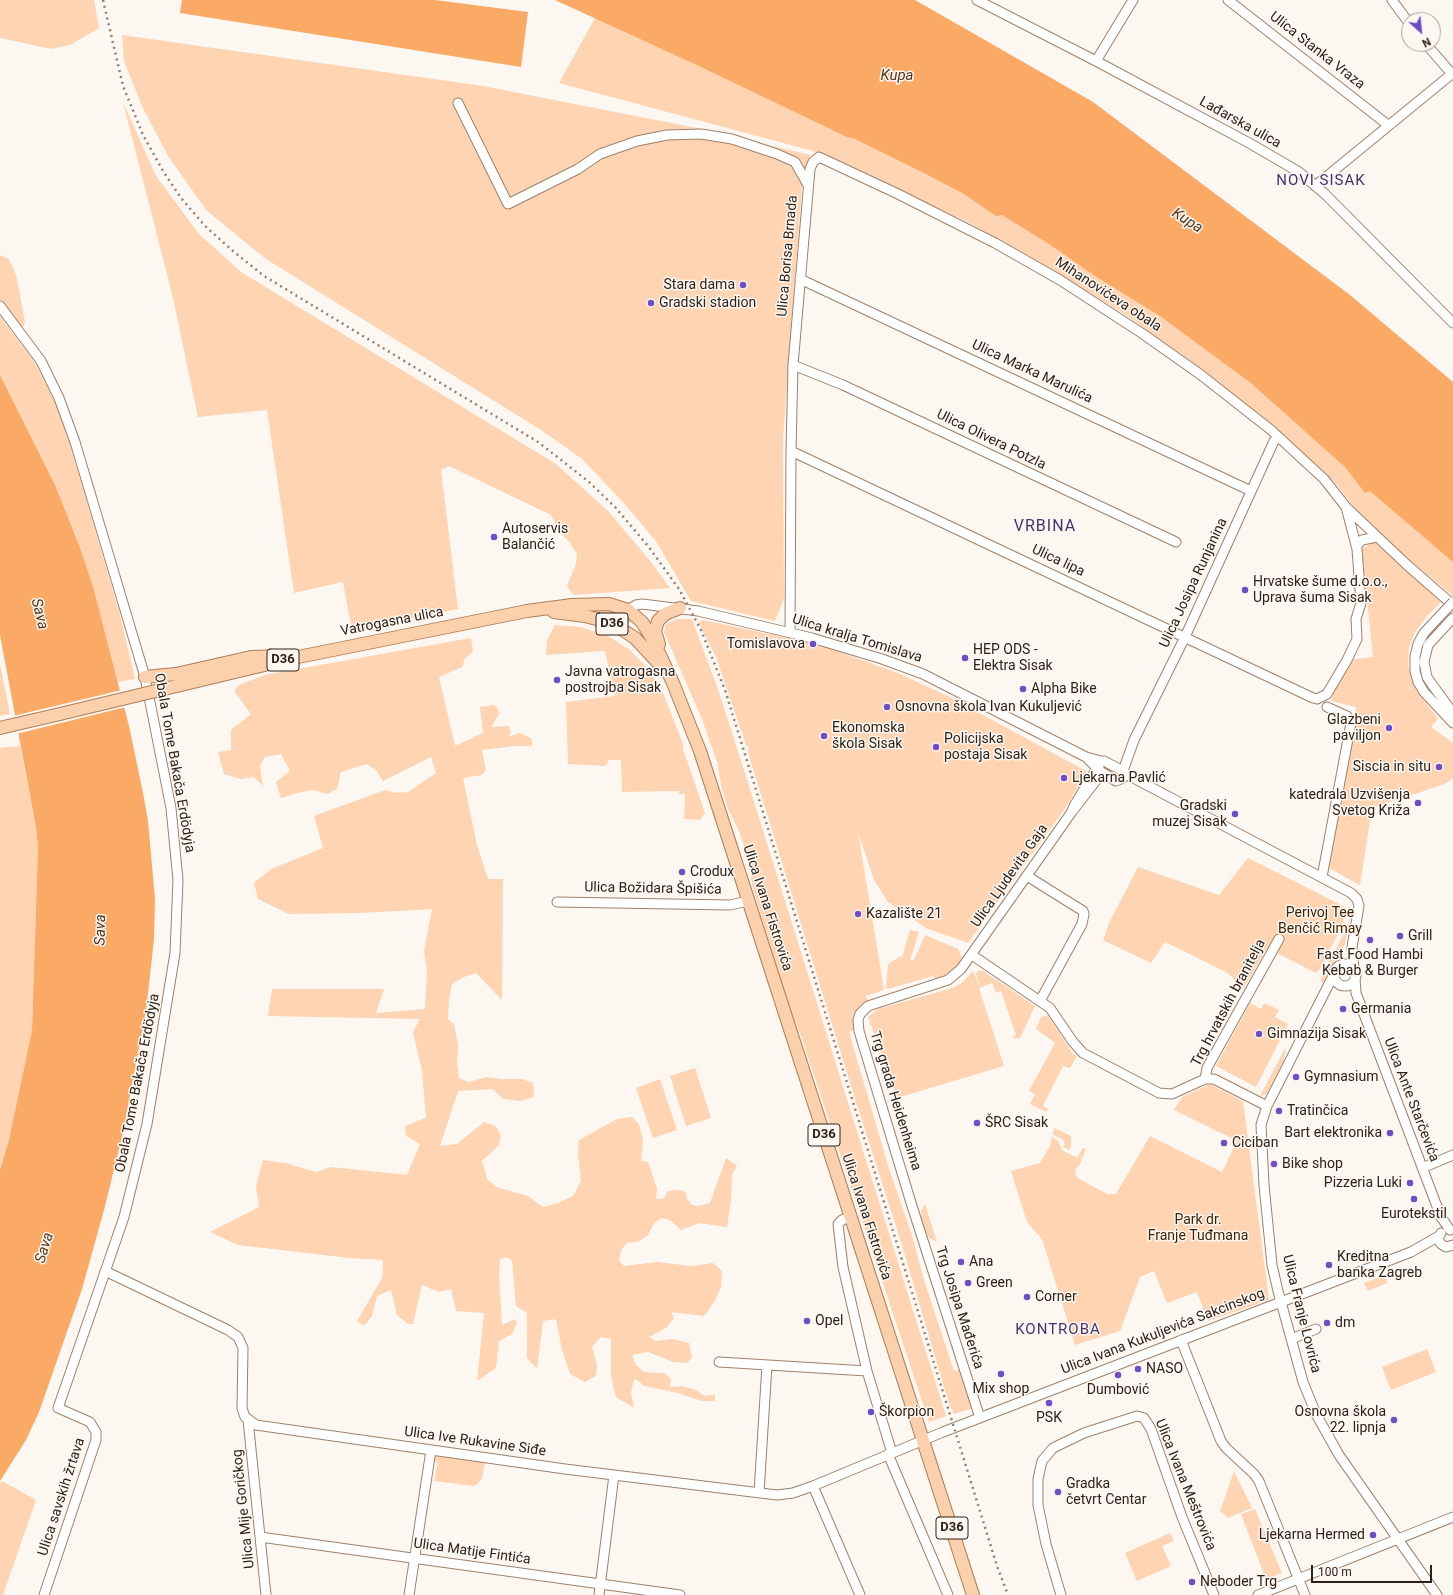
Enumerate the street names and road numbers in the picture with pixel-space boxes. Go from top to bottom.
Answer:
street label: Ulica Stanka Vraza [1266,9,1368,93]
street label: Lađarska ulica [1196,94,1284,152]
street label: Ulica Borisa Brnada [774,195,802,317]
street label: Mihanovićeva obala [1052,254,1164,336]
street label: Ulica Marka Marulića [969,337,1095,407]
street label: Ulica Olivera Potzla [934,406,1048,474]
street label: Ulica Josipa Runjanina [1157,516,1231,650]
street label: Ulica lipa [1029,541,1087,581]
street label: Vatrogasna ulica [339,604,445,640]
street label: Ulica kralja Tomislava [790,611,924,667]
road number: D36 [596,613,628,635]
road number: D36 [267,649,299,671]
street label: Obala Tome Bakača Erdödyja [150,672,198,854]
street label: Ulica Ljudevita Gaja [968,821,1052,931]
street label: Ulica Ivana Fistrovića [739,843,795,973]
street label: Ulica Božidara Špišića [584,879,722,899]
street label: Trg hrvatskih branitelja [1188,937,1270,1069]
street label: Obala Tome Bakača Erdödyja [112,992,164,1174]
street label: Trg grada Heidenheima [866,1029,924,1173]
street label: Ulica Ante Starčevića [1380,1036,1442,1164]
road number: D36 [808,1124,840,1146]
street label: Ulica Ivana Fistrovića [838,1152,894,1282]
street label: Trg Josipa Mađerića [931,1245,987,1371]
street label: Ulica Franje Lovrića [1278,1253,1324,1375]
street label: Ulica Ivana Kukuljevića Sakcinskog [1059,1285,1267,1379]
street label: Ulica Ivana Meštrovića [1151,1417,1219,1553]
street label: Ulica Ive Rukavine Siđe [403,1424,547,1460]
street label: Ulica savskih žrtava [35,1436,89,1558]
street label: Ulica Mije Goričkog [229,1448,259,1570]
road number: D36 [936,1517,968,1539]
street label: Ulica Matije Fintića [412,1535,532,1569]

